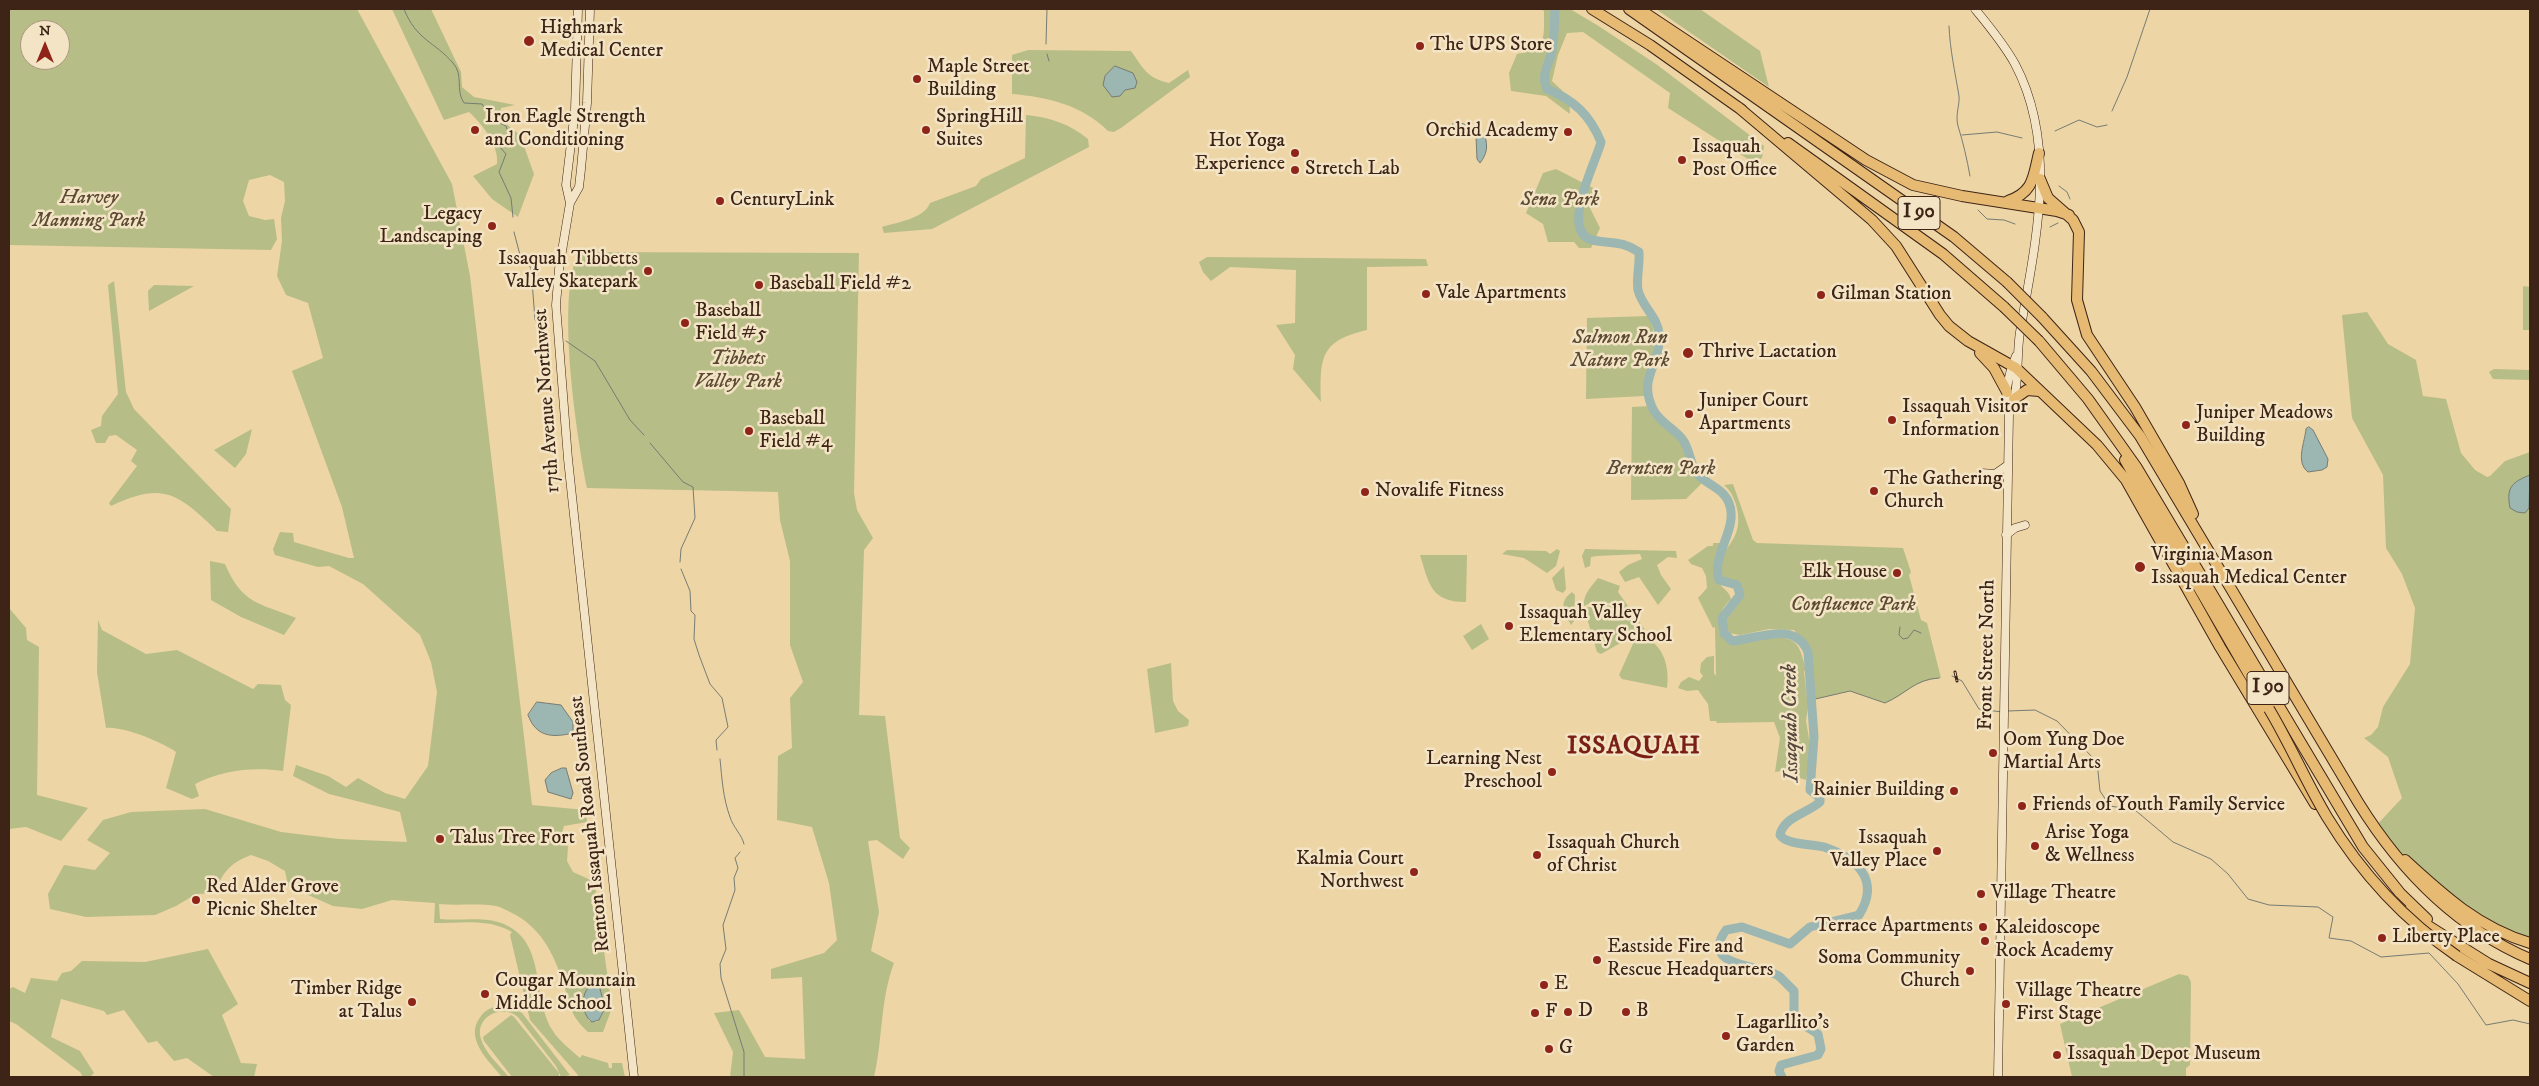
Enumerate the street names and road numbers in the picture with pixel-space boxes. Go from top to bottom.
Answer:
road number: I 90 [1898,197,1940,230]
street label: 17th Avenue Northwest [530,308,566,494]
street label: Front Street North [1975,579,2001,731]
road number: I 90 [2247,671,2289,704]
street label: Renton Issaquah Road Southeast [566,695,616,953]

